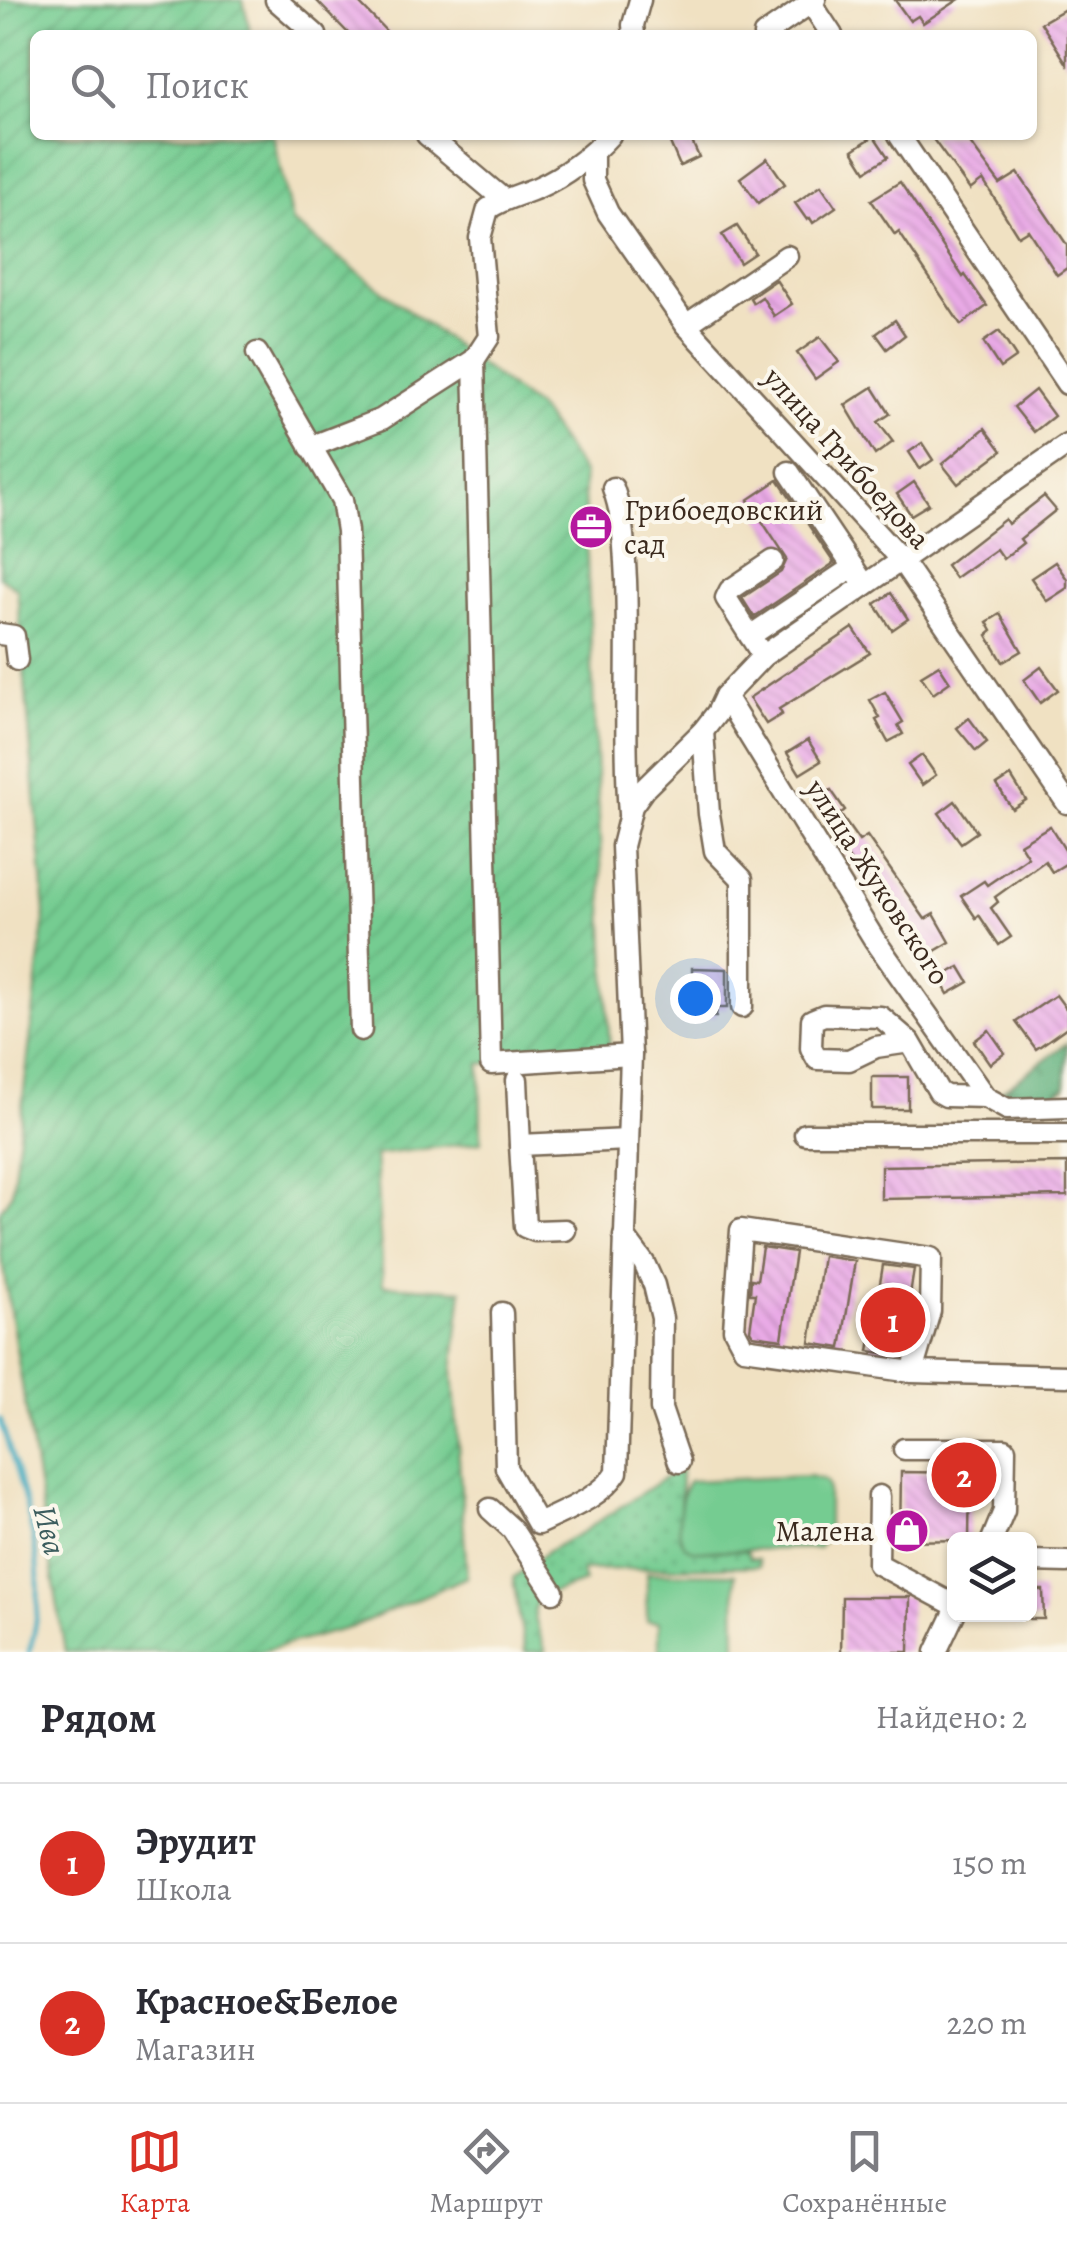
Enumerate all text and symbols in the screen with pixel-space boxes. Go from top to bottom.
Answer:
search box [30,30,1037,140]
icon: search [65,58,120,113]
text: Поиск [145,59,249,111]
street label: улица Грибоедова [754,358,940,558]
place label: Грибоедовский сад [624,490,823,564]
office icon: Грибоедовский сад [568,504,614,550]
street label: улица Жуковского [796,771,960,993]
your location [670,973,721,1024]
pin: 1 [860,1282,926,1358]
pin: 2 [932,1438,996,1512]
water label: Ива [23,1500,77,1560]
shop icon: Малена [884,1508,930,1554]
place label: Малена [775,1511,874,1551]
map controls [947,1532,1037,1622]
button: layers [947,1532,1037,1622]
text: Рядом [40,1689,157,1746]
text: Найдено: 2 [876,1695,1027,1739]
text: Эрудит [135,1815,256,1867]
text: 1 [67,1841,78,1885]
text: 150 m [952,1841,1027,1885]
text: Школа [135,1867,232,1911]
text: Красное&Белое [135,1975,398,2027]
text: 2 [65,2001,80,2045]
text: 220 m [947,2001,1027,2045]
text: Магазин [135,2027,256,2071]
tab: Карта [120,2124,190,2222]
tab: Маршрут [430,2124,543,2222]
tab: Сохранённые [782,2124,947,2222]

